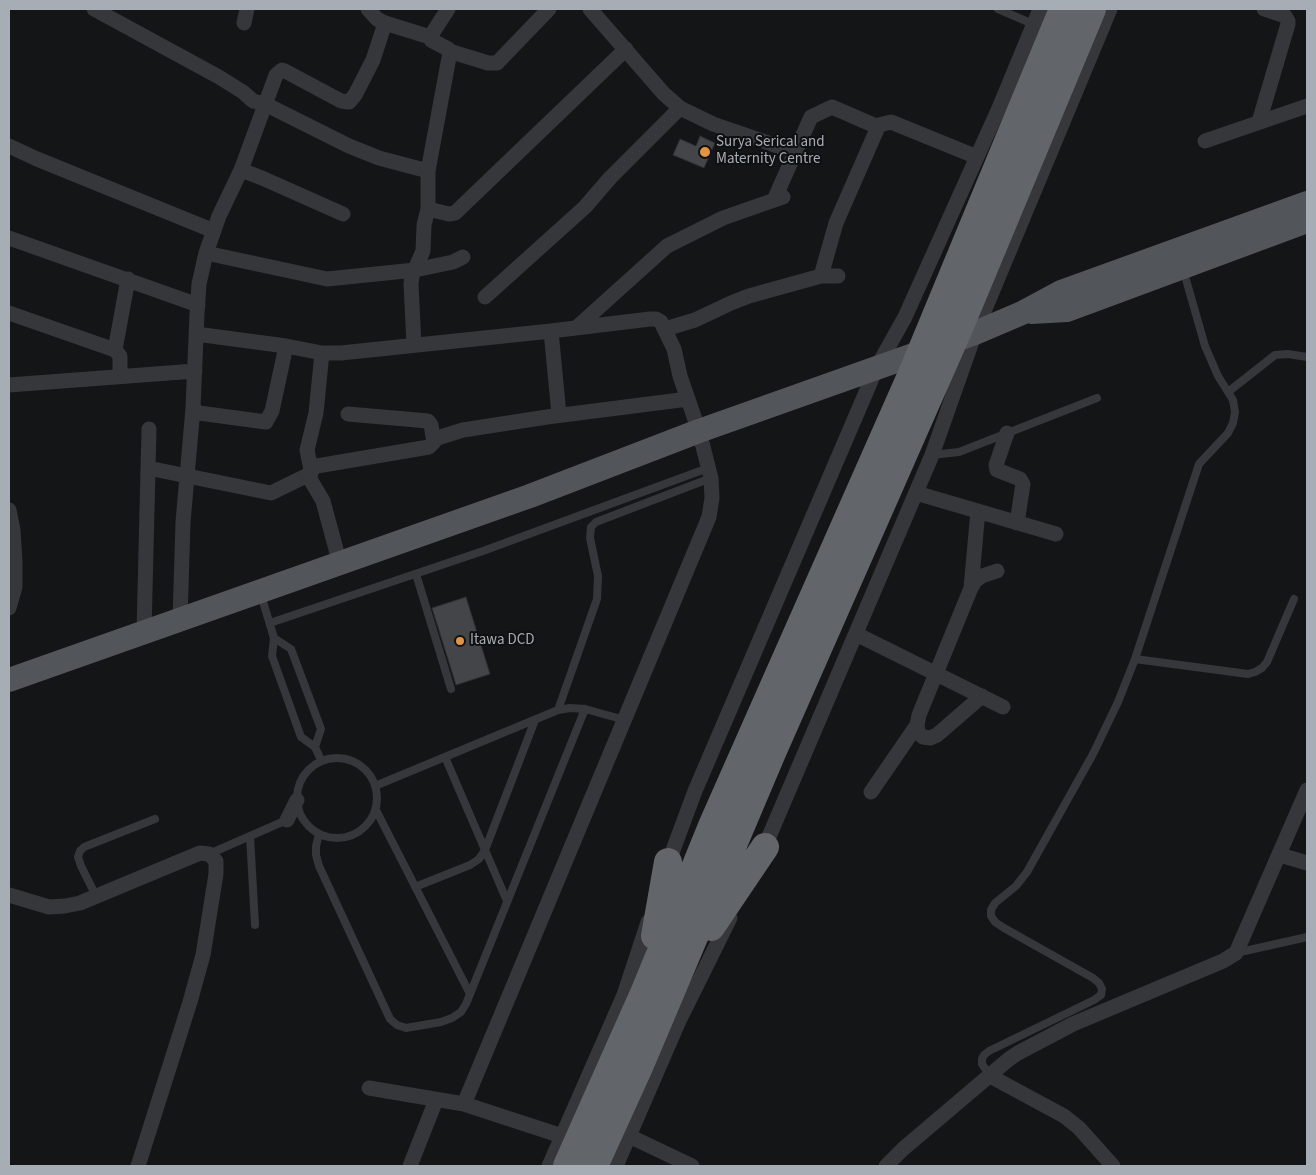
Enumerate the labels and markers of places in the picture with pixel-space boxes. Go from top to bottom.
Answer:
place label: Surya Serical and Maternity Centre [716,134,825,169]
marker: Surya Serical and Maternity Centre [698,145,712,159]
place label: Itawa DCD [470,632,534,650]
marker: Itawa DCD [454,635,466,647]

